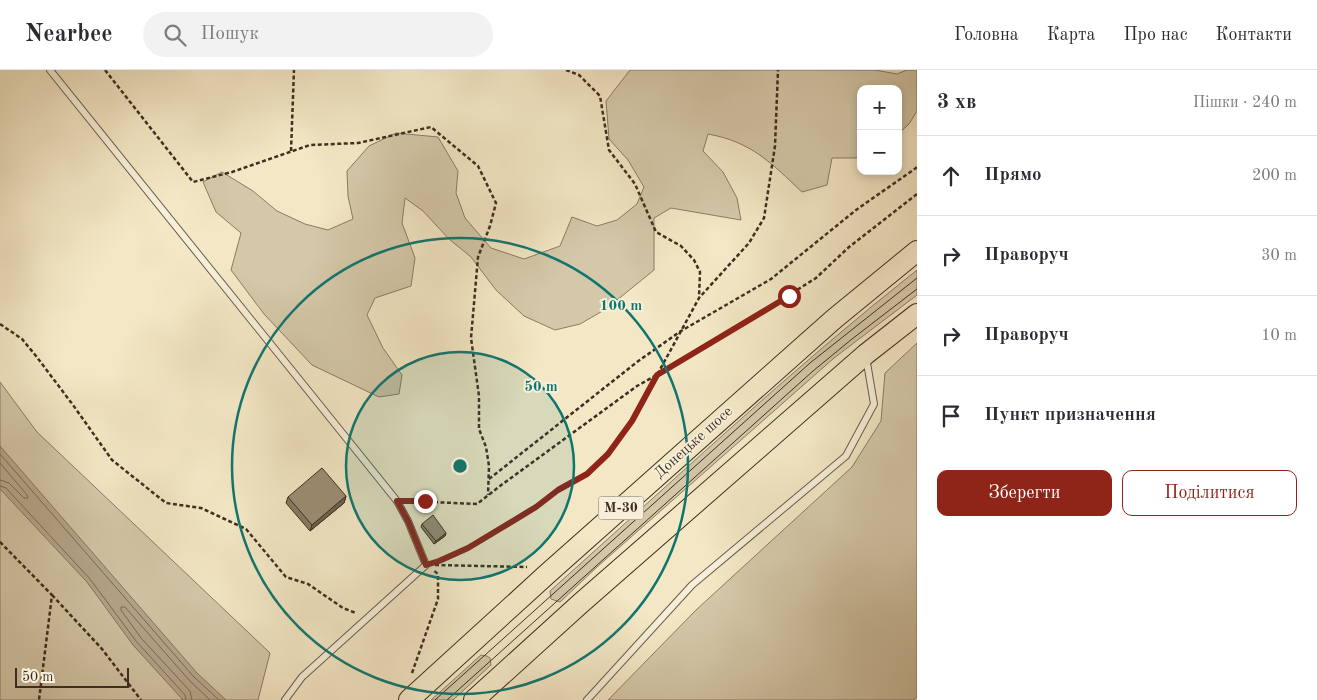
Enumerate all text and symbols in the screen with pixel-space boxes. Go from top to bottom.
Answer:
search box [143,12,493,57]
icon: search [161,21,189,49]
text: Nearbee [25,23,113,47]
text: Пошук [201,25,259,44]
text: Головна [954,26,1019,44]
text: Карта [1047,26,1095,44]
text: Про нас [1123,26,1188,44]
text: Контакти [1216,26,1292,44]
map controls [857,85,902,175]
button: + [857,85,902,130]
text: 3 хв [937,92,976,113]
text: Пішки · 240 m [1193,95,1297,111]
button: − [857,130,902,175]
icon: ahead [937,162,965,190]
text: Прямо [984,166,1042,185]
text: 200 m [1252,168,1297,184]
icon: right [937,242,965,270]
text: Праворуч [984,246,1069,265]
text: 30 m [1261,248,1297,264]
route start [778,285,801,308]
text: 100 m [600,299,642,314]
icon: right [937,322,965,350]
text: Праворуч [984,326,1069,345]
text: 10 m [1261,328,1297,344]
text: 50 m [524,380,558,395]
icon: arrive [937,402,965,430]
street label: Донецьке шосе [652,404,736,482]
text: Пункт призначення [984,406,1156,425]
centre of rings [451,457,469,475]
button: Зберегти [937,470,1112,516]
button: Поділитися [1122,470,1297,516]
route end [414,490,437,513]
road number: М-30 [598,496,644,519]
scale bar [15,665,129,688]
text: 50 m [22,670,53,684]

